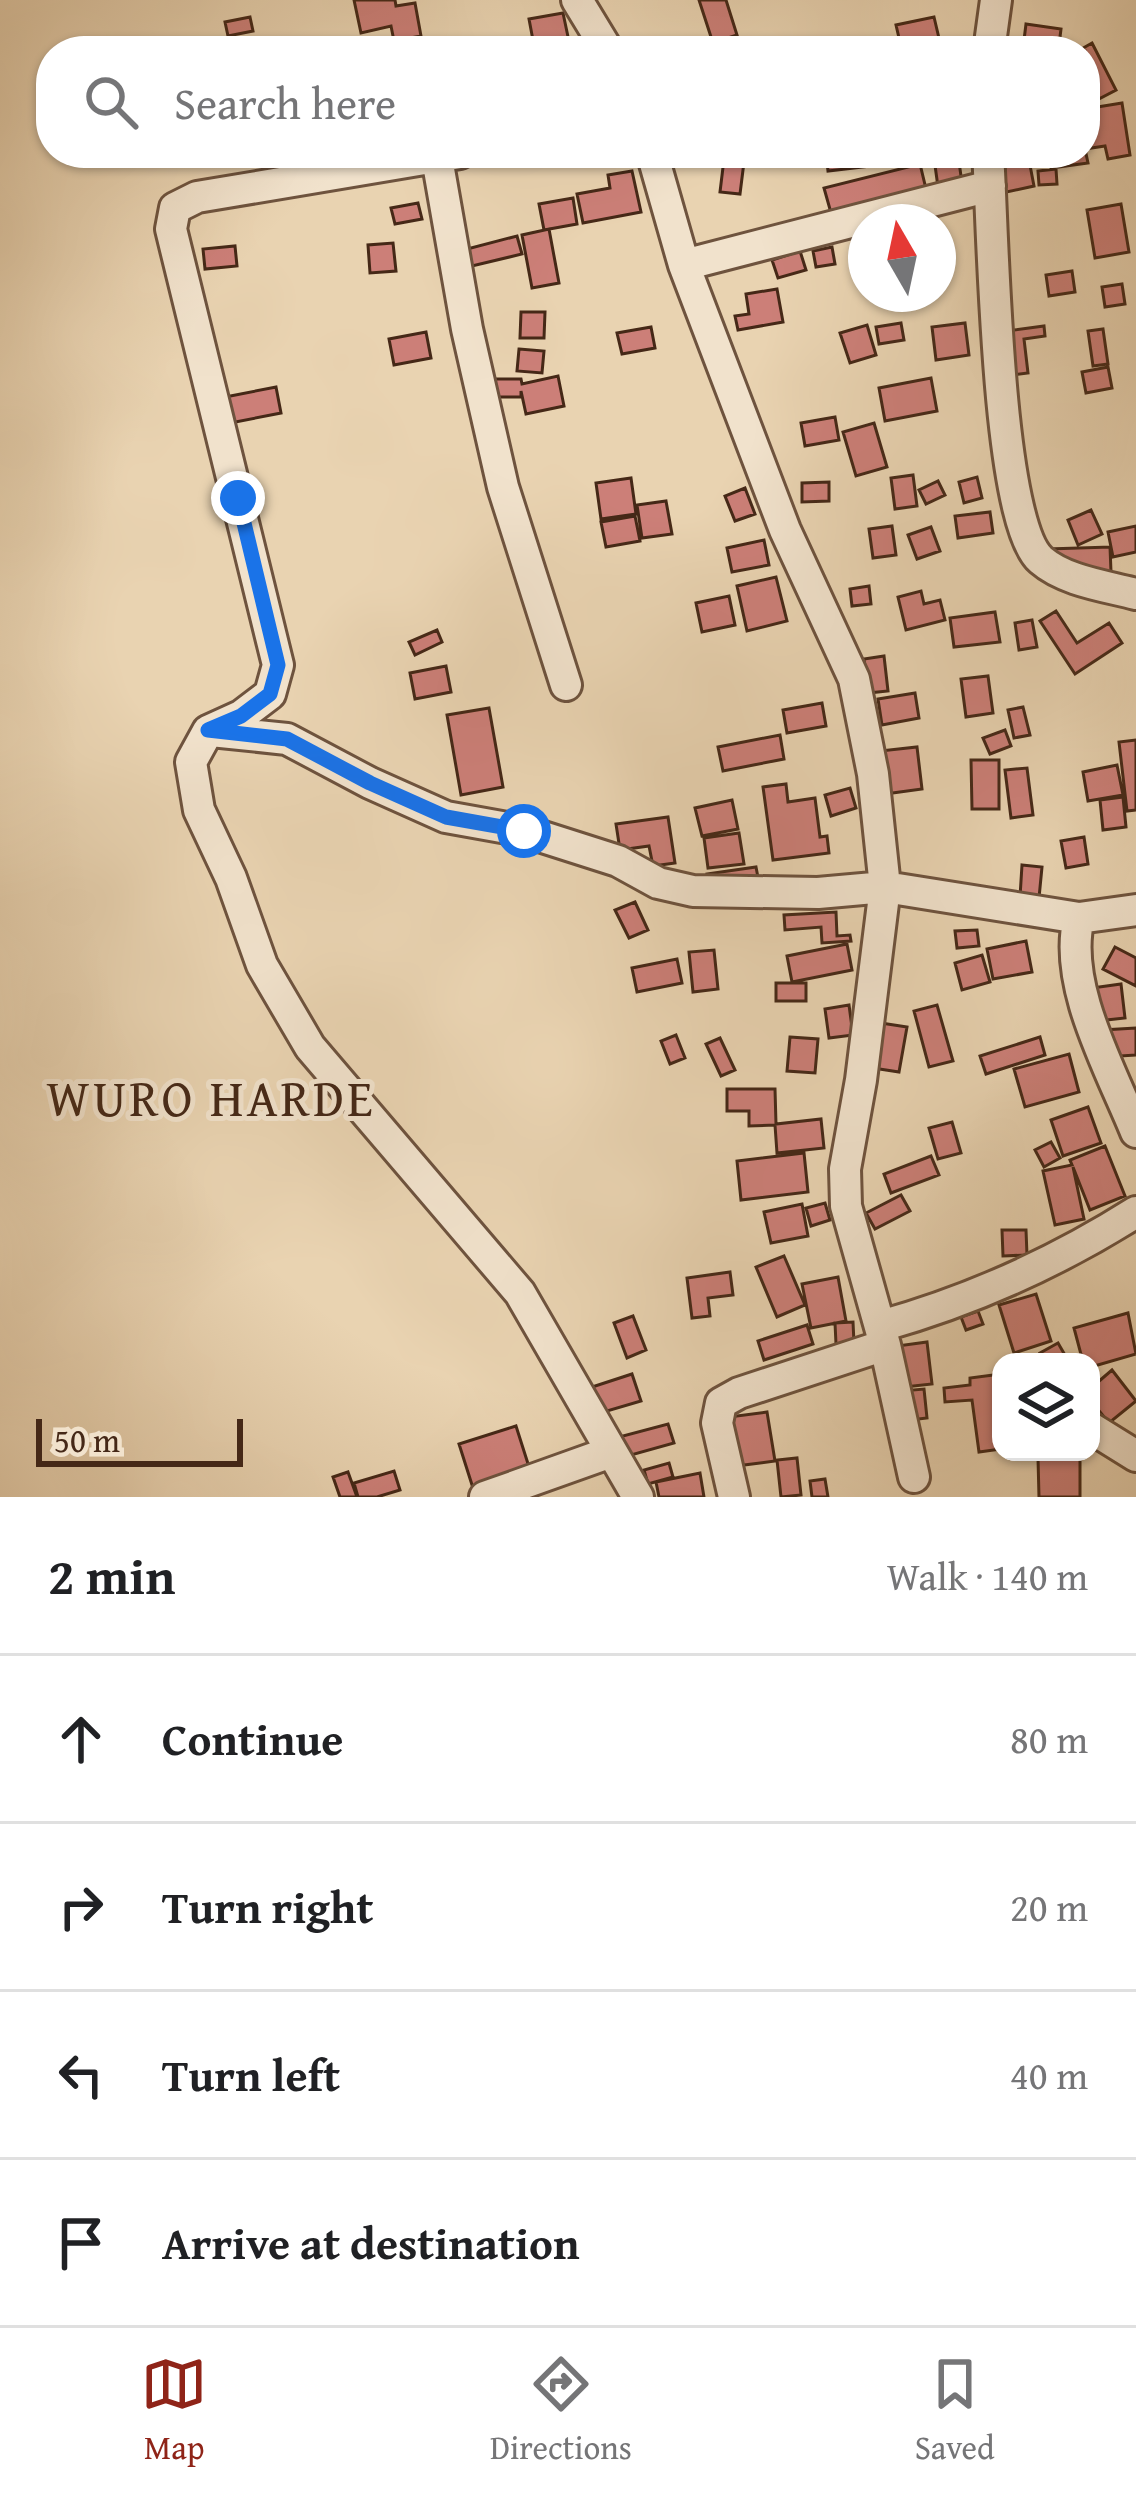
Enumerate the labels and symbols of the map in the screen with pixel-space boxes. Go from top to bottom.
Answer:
north arrow [848,204,956,312]
route end [211,471,265,525]
route start [497,804,551,858]
district label: WURO HARDE [46,1060,376,1135]
scale bar [36,1413,243,1466]

